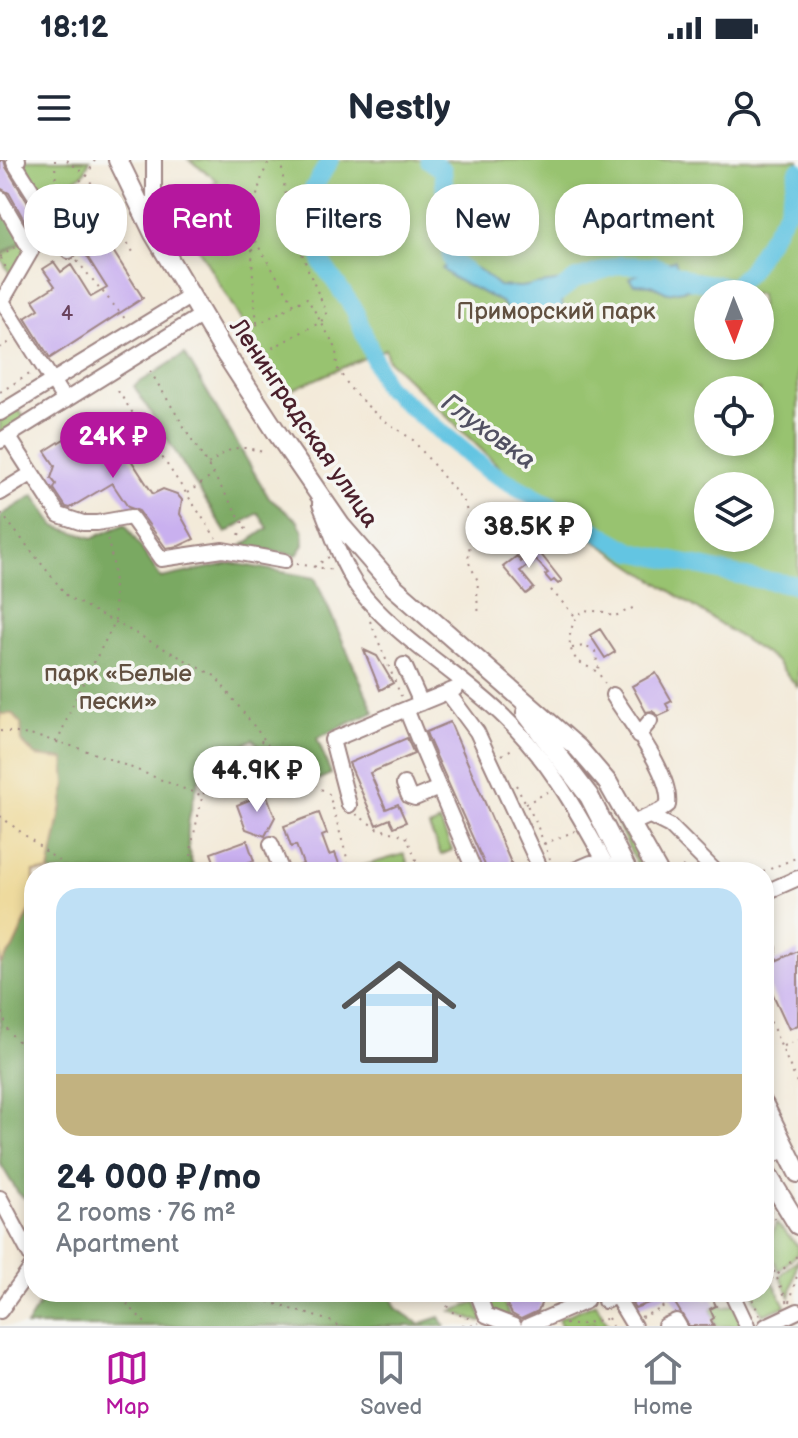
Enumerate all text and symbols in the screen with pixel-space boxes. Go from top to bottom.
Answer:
text: 18:12 [40,10,108,46]
icon: menu [32,86,76,130]
icon: person [722,86,766,130]
text: Nestly [348,87,451,130]
chip: Buy [24,184,127,256]
chip: Rent [143,184,260,256]
chip: Filters [276,184,410,256]
chip: New [426,184,539,256]
chip: Apartment [555,184,743,256]
north arrow [694,280,774,360]
map controls [694,280,774,552]
park label: Приморский парк [456,297,656,326]
house number: 4 [61,302,73,326]
street label: Ленинградская улица [223,312,385,533]
button: locate [694,376,774,456]
water label: Глуховка [435,387,541,477]
pin: 24K ₽ [57,412,169,480]
text: 24K ₽ [78,422,148,453]
button: layers [694,472,774,552]
pin: 38.5K ₽ [455,502,603,570]
text: 38.5K ₽ [483,512,575,543]
park label: парк «Белые пески» [44,659,192,716]
pin: 44.9K ₽ [183,746,331,814]
text: 44.9K ₽ [211,756,303,787]
icon: home [327,940,471,1084]
text: 24 000 ₽/mo [56,1157,261,1198]
text: 2 rooms · 76 m² [56,1198,236,1229]
text: Apartment [56,1229,179,1260]
tab: Map [105,1346,150,1421]
tab: Saved [360,1346,422,1421]
tab: Home [633,1346,693,1421]

